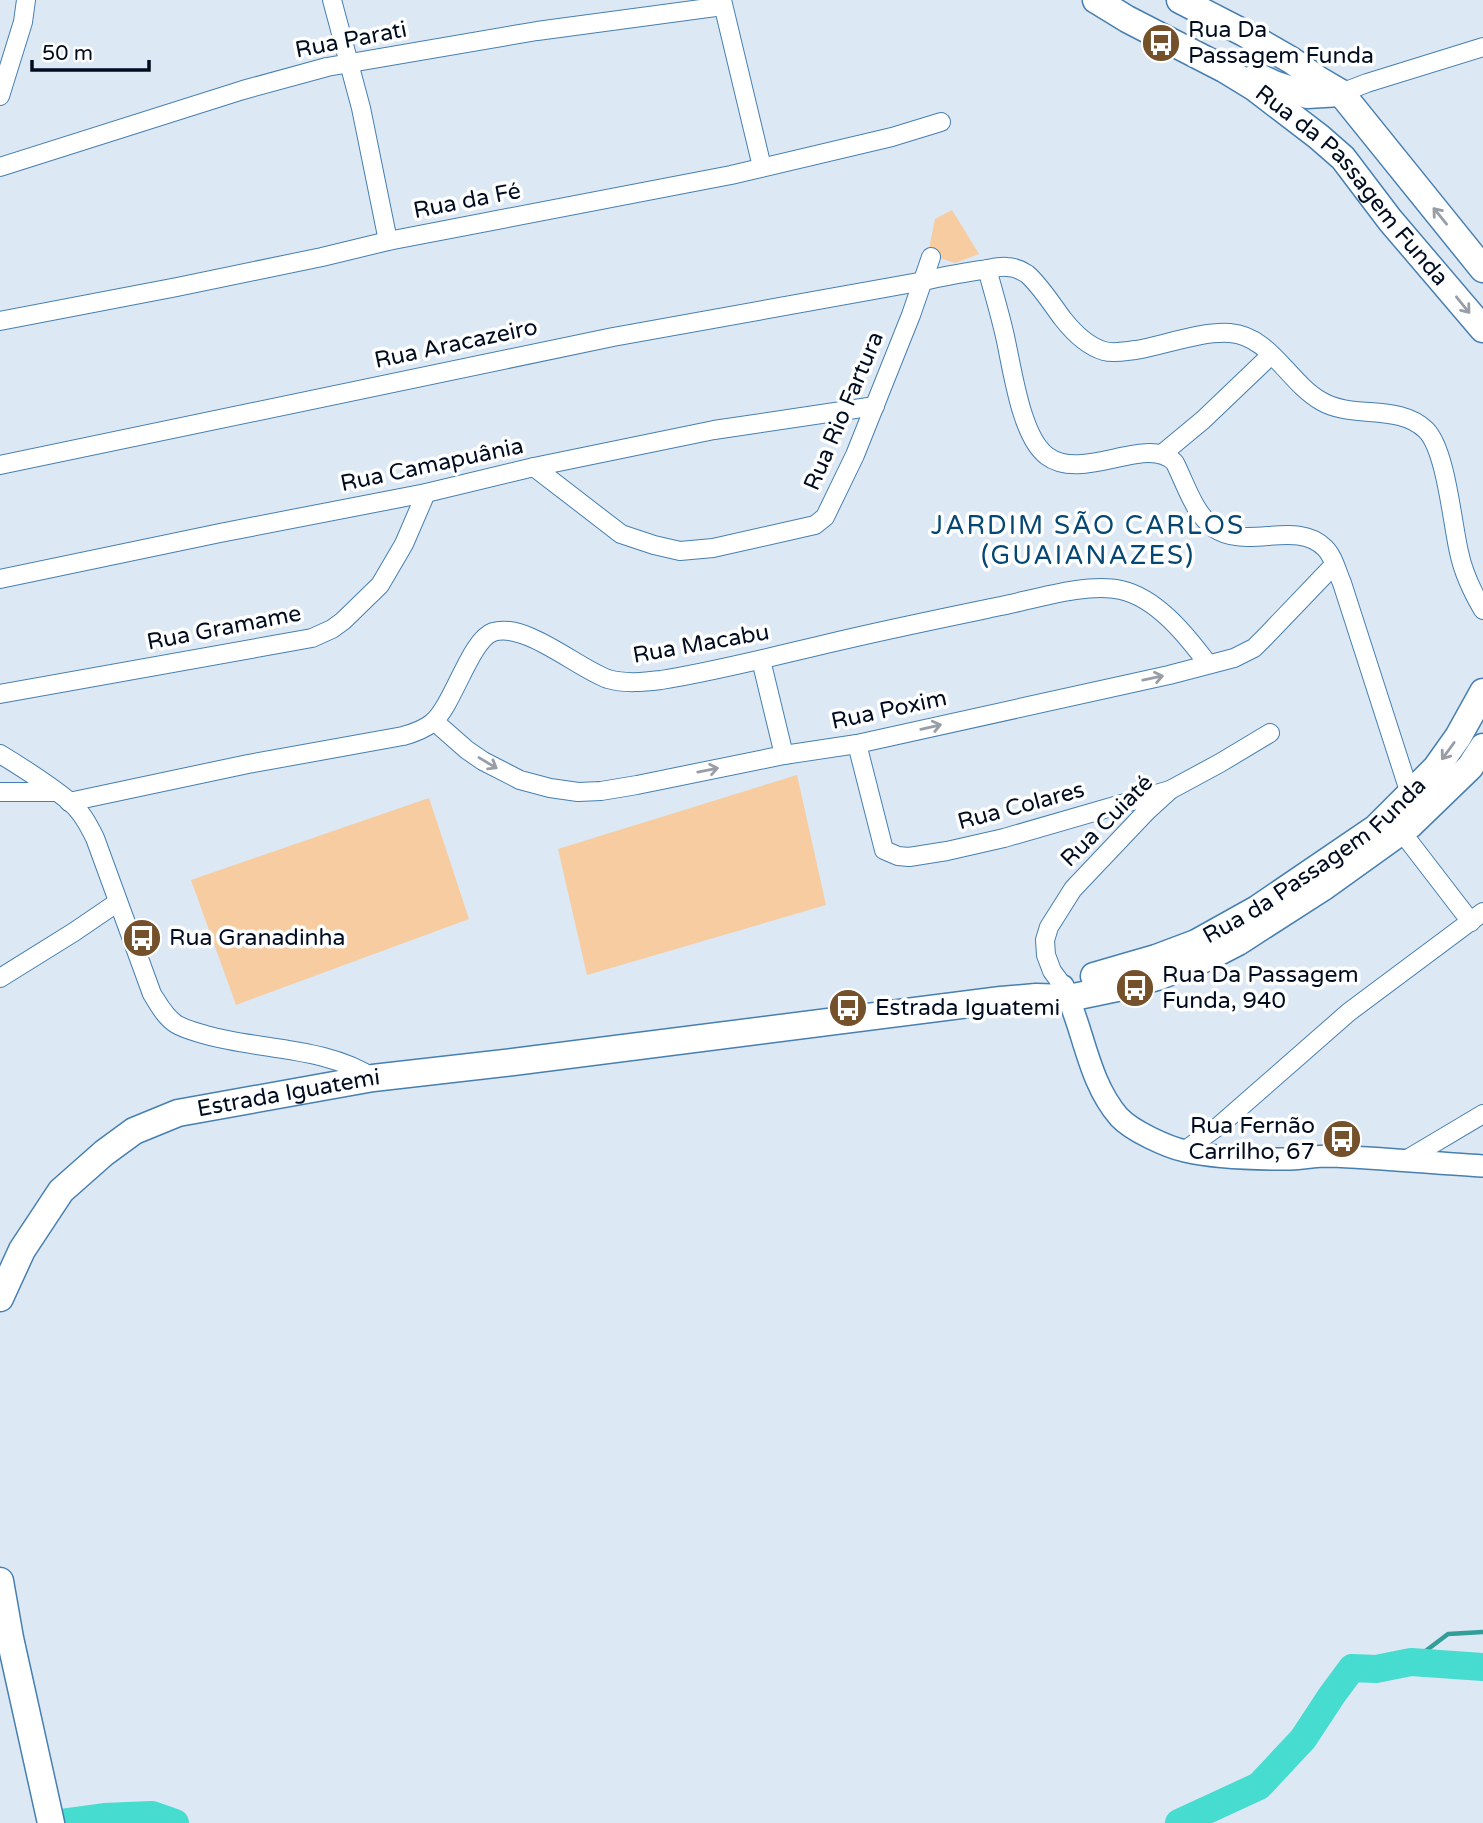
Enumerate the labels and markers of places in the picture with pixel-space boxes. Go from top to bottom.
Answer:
place label: Rua Da Passagem Funda [1188,16,1374,70]
bus stop icon: Rua Da Passagem Funda [1140,22,1182,64]
bus stop icon: Rua Granadinha [121,917,163,959]
place label: Rua Granadinha [169,924,346,952]
place label: Rua Da Passagem Funda, 940 [1162,961,1359,1015]
bus stop icon: Rua Da Passagem Funda, 940 [1114,967,1156,1009]
bus stop icon: Estrada Iguatemi [827,987,869,1029]
place label: Estrada Iguatemi [875,994,1060,1022]
place label: Rua Fernão Carrilho, 67 [1188,1112,1315,1166]
bus stop icon: Rua Fernão Carrilho, 67 [1321,1118,1363,1160]

